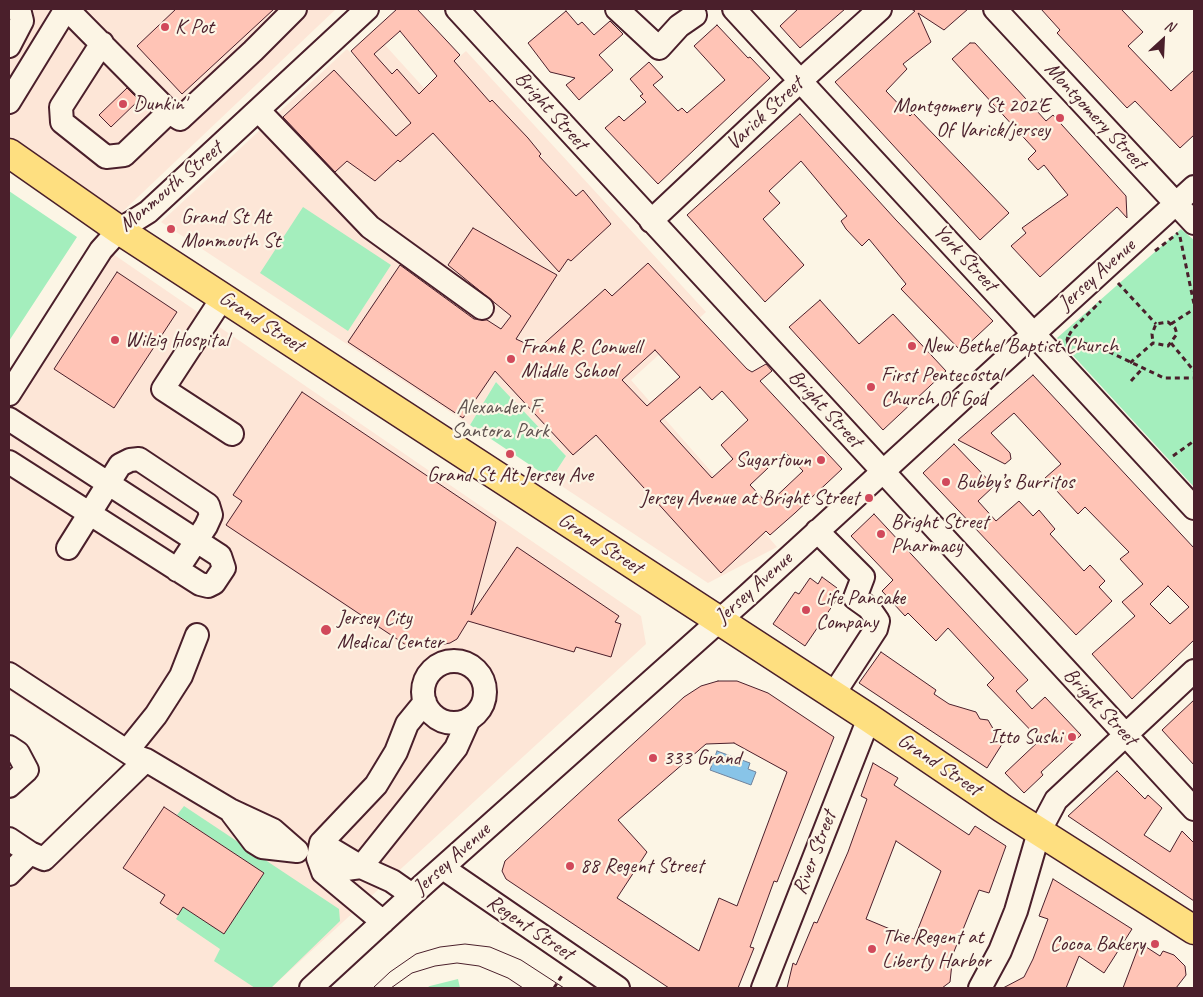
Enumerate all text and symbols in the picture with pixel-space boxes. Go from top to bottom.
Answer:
place label: K Pot [175,14,214,40]
north arrow [1138,15,1188,65]
text: N [1162,16,1177,35]
marker: K Pot [159,21,171,33]
street label: Montgomery Street [1039,57,1151,175]
street label: Bright Street [509,66,593,156]
street label: Varick Street [721,72,809,156]
place label: Dunkin' [133,91,186,117]
place label: Montgomery St 202'E Of Varick/jersey [893,93,1050,143]
marker: Dunkin' [117,98,129,110]
marker: Montgomery St 202'E Of Varick/jersey [1054,112,1066,124]
street label: Monmouth Street [114,136,228,238]
place label: Grand St At Monmouth St [181,204,280,254]
street label: York Street [928,219,1002,297]
marker: Grand St At Monmouth St [165,223,177,235]
street label: Jersey Avenue [1053,234,1141,316]
street label: Grand Street [214,285,308,359]
place label: Wilzig Hospital [125,327,229,353]
place label: New Bethel Baptist Church [922,333,1118,359]
marker: Wilzig Hospital [109,334,121,346]
place label: Frank R. Conwell Middle School [521,334,641,384]
marker: New Bethel Baptist Church [906,340,918,352]
marker: Frank R. Conwell Middle School [505,353,517,365]
place label: First Pentecostal Church Of God [881,362,1003,412]
street label: Bright Street [783,365,867,453]
marker: First Pentecostal Church Of God [865,381,877,393]
park label: Alexander F. Santora Park [451,394,549,444]
place label: Sugartown [735,447,811,473]
marker: Grand St At Jersey Ave [504,448,516,460]
marker: Sugartown [815,454,827,466]
place label: Grand St At Jersey Ave [427,462,593,488]
place label: Bubby’s Burritos [956,469,1074,495]
marker: Bubby’s Burritos [940,476,952,488]
place label: Jersey Avenue at Bright Street [640,485,859,511]
marker: Jersey Avenue at Bright Street [863,492,875,504]
street label: Grand Street [553,507,647,581]
place label: Bright Street Pharmacy [891,509,988,559]
marker: Bright Street Pharmacy [875,528,887,540]
street label: Jersey Avenue [710,547,798,629]
place label: Life Pancake Company [816,585,905,635]
marker: Life Pancake Company [800,604,812,616]
place label: Jersey City Medical Center [337,605,443,655]
marker: Jersey City Medical Center [319,623,333,637]
street label: Bright Street [1058,663,1142,751]
place label: Itto Sushi [989,724,1062,750]
street label: Grand Street [892,728,986,802]
marker: Itto Sushi [1066,731,1078,743]
place label: 333 Grand [663,745,741,771]
marker: 333 Grand [647,752,659,764]
street label: River Street [788,808,842,898]
street label: Jersey Avenue [408,818,496,900]
place label: 88 Regent Street [580,853,703,879]
marker: 88 Regent Street [564,860,576,872]
street label: Regent Street [482,890,578,966]
place label: The Regent at Liberty Harbor [882,924,990,974]
place label: Cocoa Bakery [1050,931,1145,957]
marker: Cocoa Bakery [1149,938,1161,950]
marker: The Regent at Liberty Harbor [866,943,878,955]

